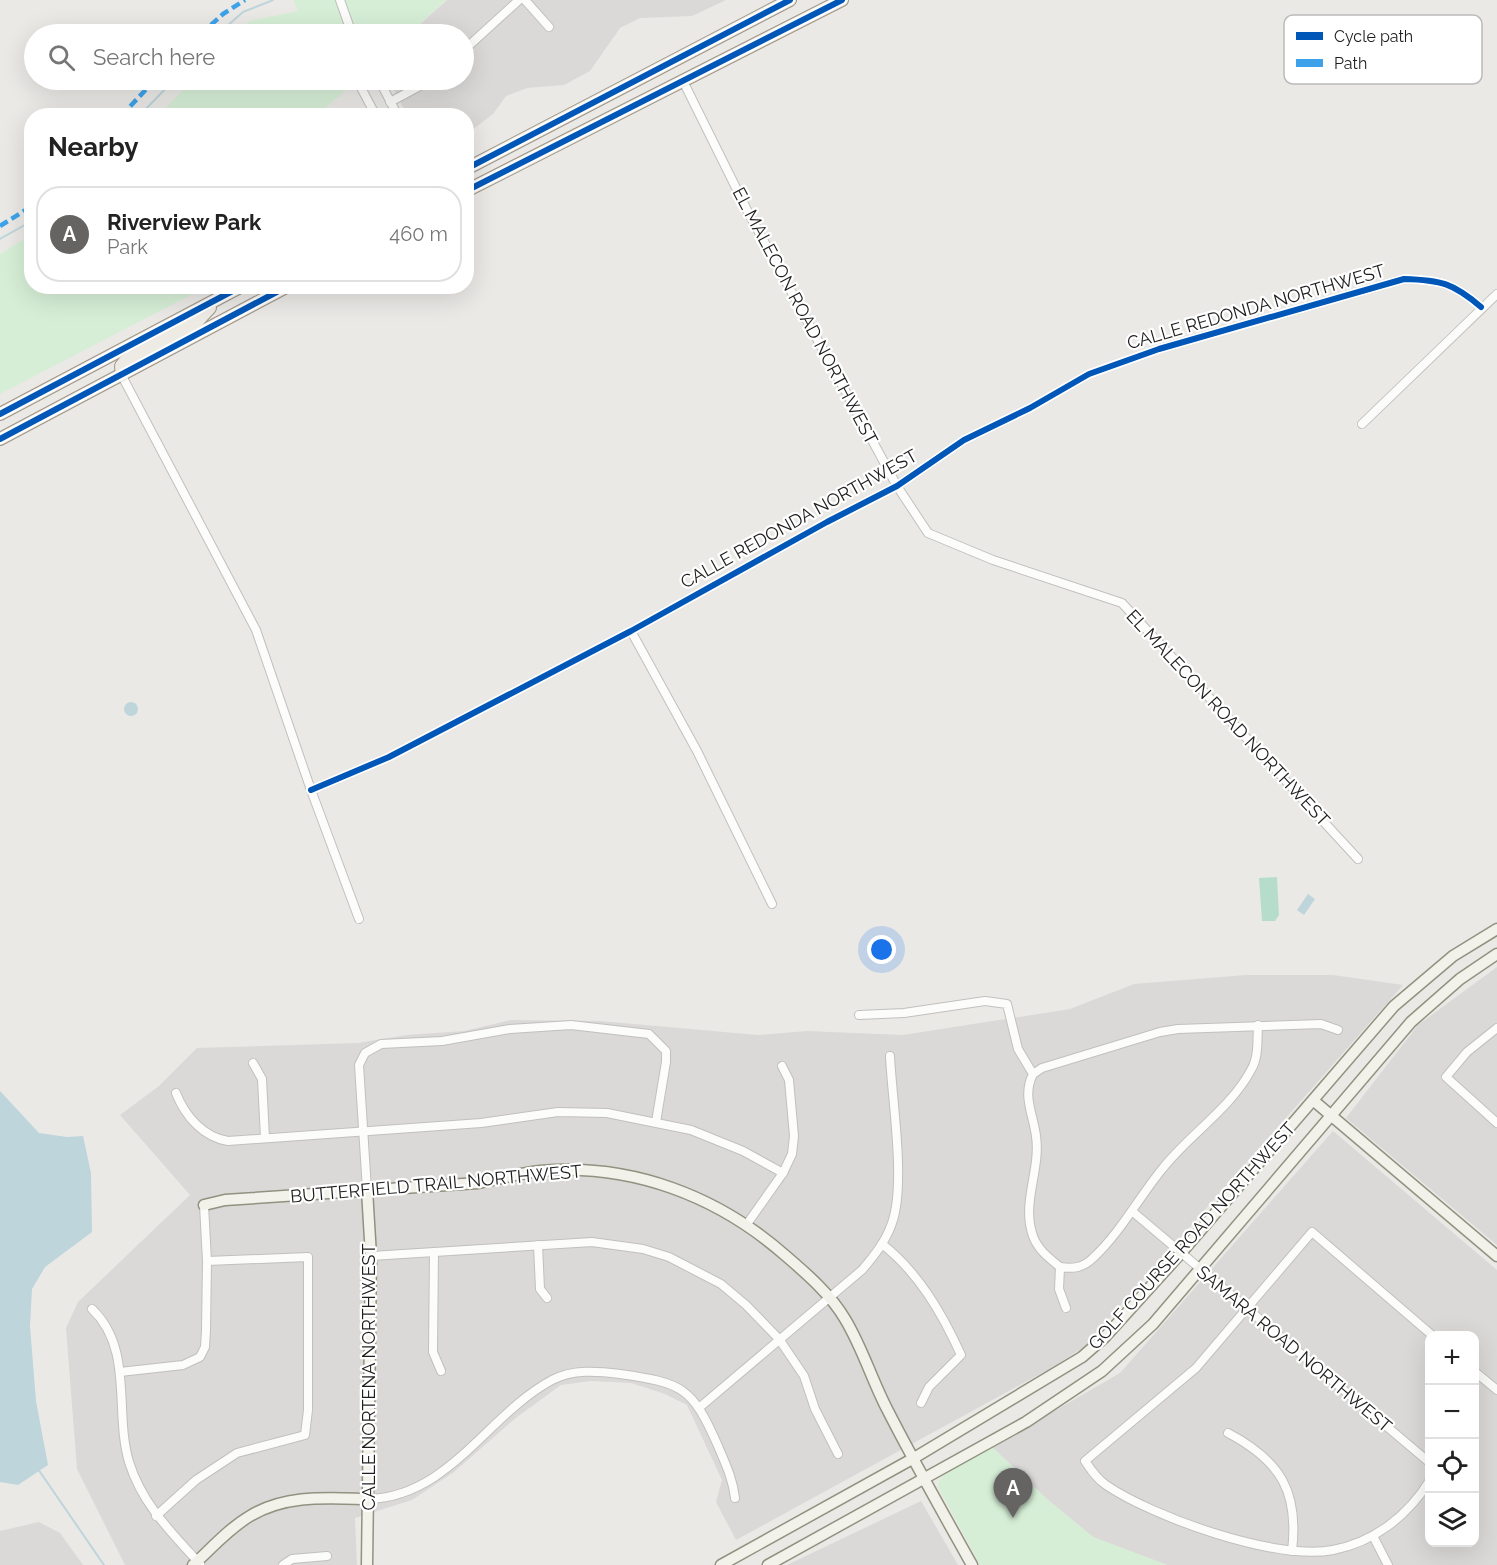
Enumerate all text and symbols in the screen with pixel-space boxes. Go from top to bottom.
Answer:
legend [1284,15,1482,84]
search box [24,24,474,90]
text: Cycle path [1334,27,1413,46]
icon: search [45,41,78,74]
text: Search here [93,44,215,70]
text: Path [1334,54,1367,73]
text: Nearby [48,132,138,162]
street label: EL MALECON ROAD NORTHWEST [729,184,882,448]
text: Riverview Park [107,209,261,235]
text: A [63,222,76,246]
text: 460 m [389,222,448,246]
text: Park [107,235,148,259]
street label: CALLE REDONDA NORTHWEST [1124,260,1387,353]
street label: CALLE REDONDA NORTHWEST [677,445,921,593]
street label: EL MALECON ROAD NORTHWEST [1122,605,1334,830]
your location [867,935,896,964]
street label: GOLF COURSE ROAD NORTHWEST [1084,1118,1299,1354]
street label: BUTTERFIELD TRAIL NORTHWEST [289,1160,583,1207]
street label: CALLE NORTENA NORTHWEST [358,1244,379,1510]
street label: SAMARA ROAD NORTHWEST [1193,1261,1396,1436]
map controls [1425,1331,1479,1547]
button: + [1425,1331,1479,1385]
button: − [1425,1385,1479,1439]
button: locate [1425,1439,1479,1493]
pin: A [994,1468,1032,1518]
button: layers [1425,1493,1479,1547]

